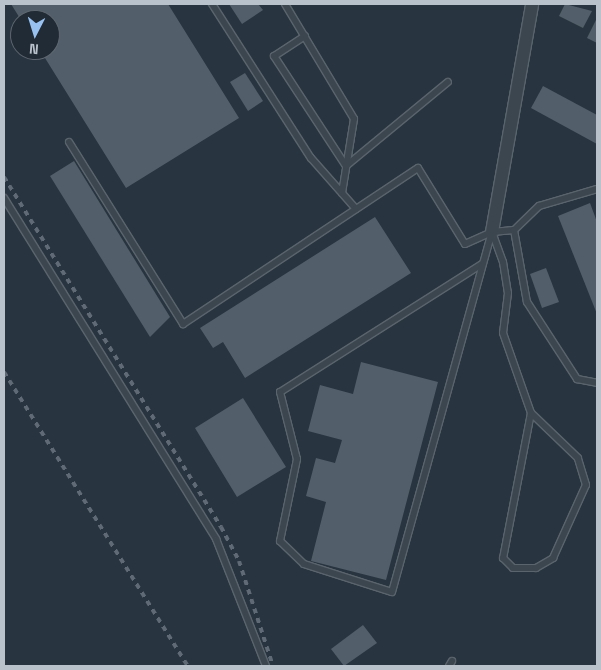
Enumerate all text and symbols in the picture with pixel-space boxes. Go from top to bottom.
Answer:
north arrow [10,10,60,60]
text: N [28,40,39,58]

